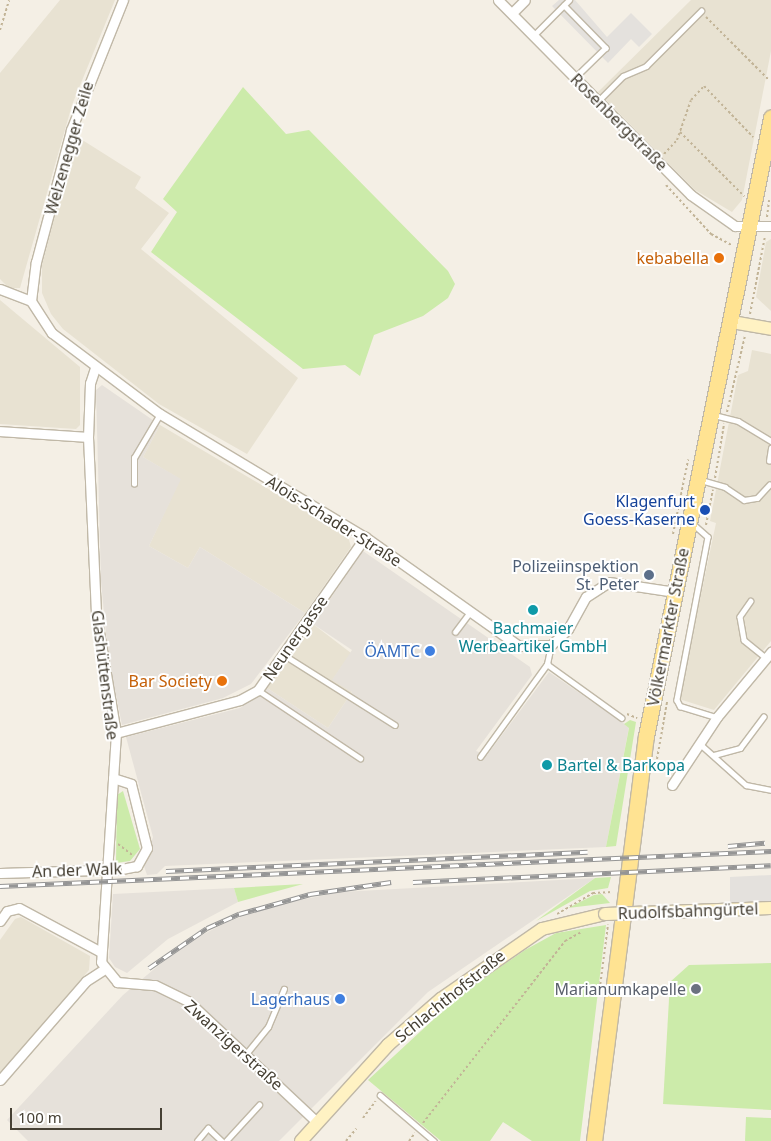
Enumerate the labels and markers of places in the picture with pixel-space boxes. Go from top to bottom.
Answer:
place label: kebabella [637,248,709,268]
marker: kebabella [713,252,725,264]
place label: Klagenfurt Goess-Kaserne [583,491,695,529]
marker: Klagenfurt Goess-Kaserne [699,504,711,516]
place label: Polizeiinspektion St. Peter [512,556,639,594]
marker: Polizeiinspektion St. Peter [643,569,655,581]
marker: Bachmaier Werbeartikel GmbH [527,604,539,616]
place label: Bachmaier Werbeartikel GmbH [459,618,607,656]
place label: ÖAMTC [364,641,420,661]
marker: ÖAMTC [424,645,436,657]
place label: Bar Society [129,671,212,691]
marker: Bar Society [216,675,228,687]
place label: Bartel & Barkopa [557,755,685,775]
marker: Bartel & Barkopa [541,759,553,771]
place label: Marianumkapelle [554,979,686,999]
marker: Marianumkapelle [690,983,702,995]
place label: Lagerhaus [251,989,330,1009]
marker: Lagerhaus [334,993,346,1005]

